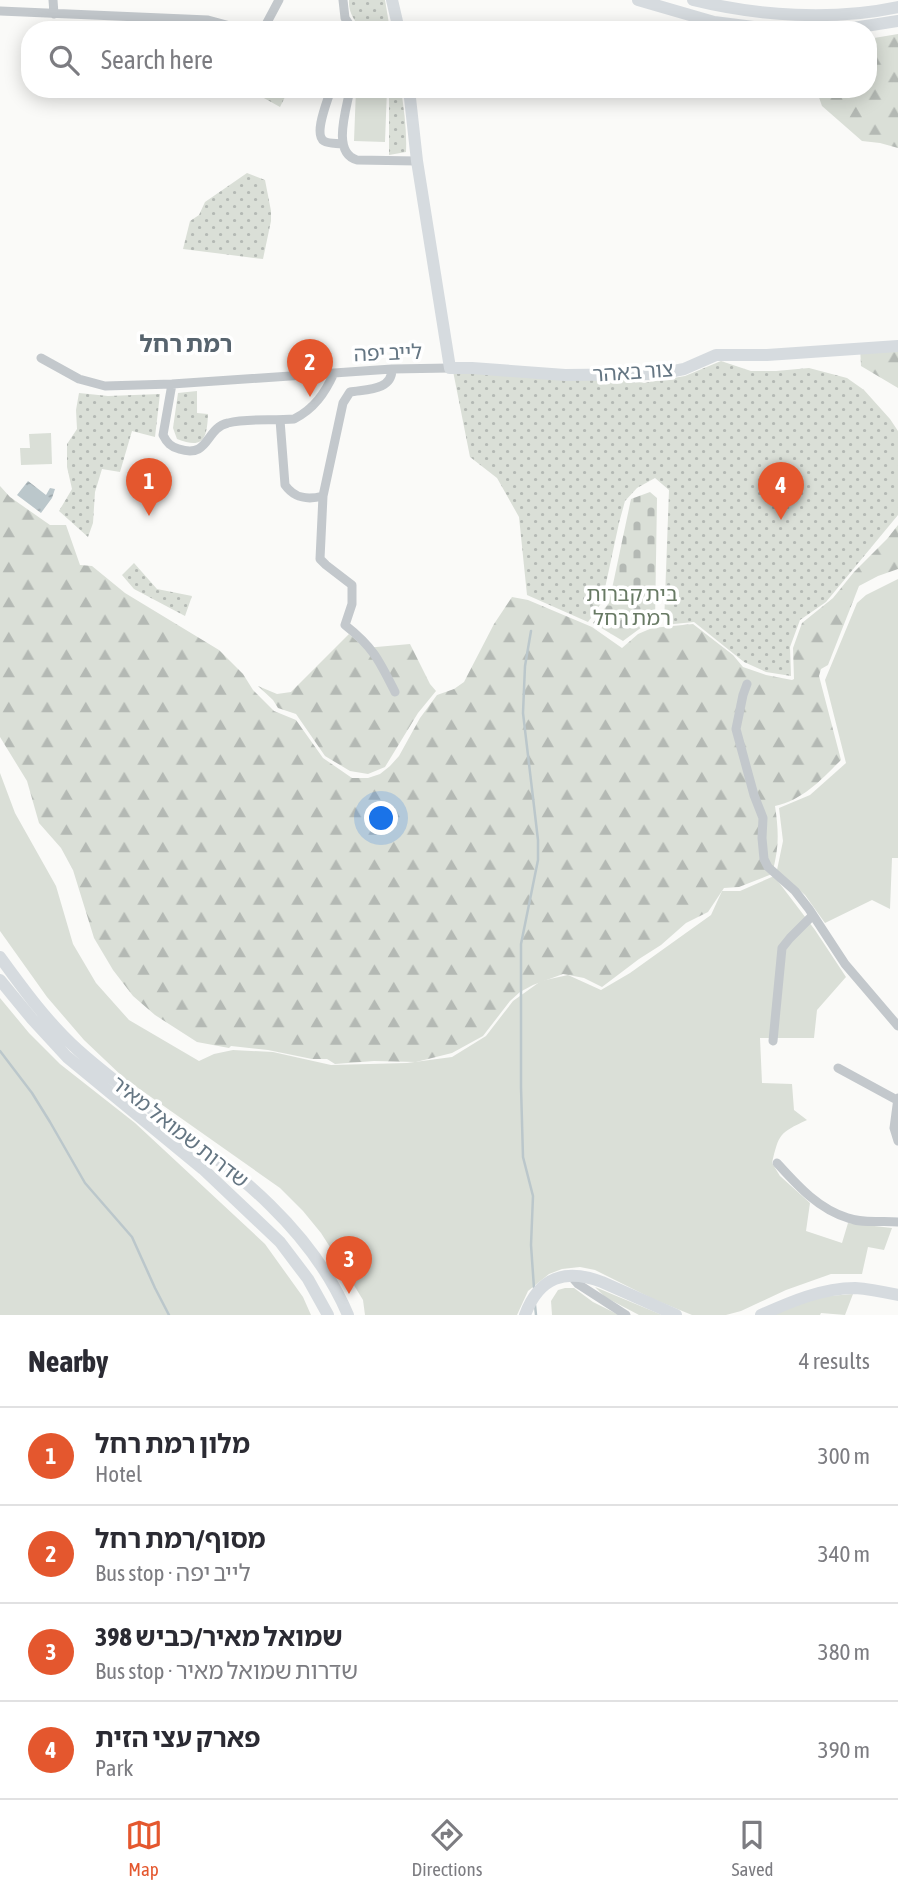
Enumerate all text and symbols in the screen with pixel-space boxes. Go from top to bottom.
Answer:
search box [21,21,877,98]
icon: search [45,41,83,79]
text: Search here [101,45,213,75]
district label: רמת רחל [140,330,232,357]
pin: 2 [287,339,333,397]
street label: לייב יפה [353,339,423,365]
street label: צור באהר [592,356,674,386]
pin: 1 [126,458,172,516]
pin: 4 [758,462,804,520]
park label: בית קברות רמת רחל [586,581,678,629]
your location [364,801,398,835]
street label: שדרות שמואל מאיר [108,1071,254,1192]
pin: 3 [326,1236,372,1294]
text: Nearby [28,1344,108,1378]
text: 4 results [799,1348,870,1374]
text: מלון רמת רחל [95,1429,250,1459]
text: 1 [46,1443,56,1469]
text: 300 m [818,1443,870,1469]
text: Hotel [95,1461,142,1487]
text: מסוף/רמת רחל [95,1524,266,1554]
text: 2 [46,1541,56,1567]
text: 340 m [818,1541,870,1567]
text: Bus stop · לייב יפה [95,1560,251,1586]
text: שמואל מאיר/כביש 398 [95,1622,343,1652]
text: 3 [46,1639,56,1665]
text: 380 m [818,1639,870,1665]
text: Bus stop · שדרות שמואל מאיר [95,1658,358,1684]
text: פארק עצי הזית [95,1723,261,1753]
text: 4 [46,1737,56,1763]
text: 390 m [818,1737,870,1763]
text: Park [95,1755,133,1781]
tab: Map [125,1816,163,1880]
tab: Directions [412,1816,482,1880]
tab: Saved [731,1816,773,1880]

